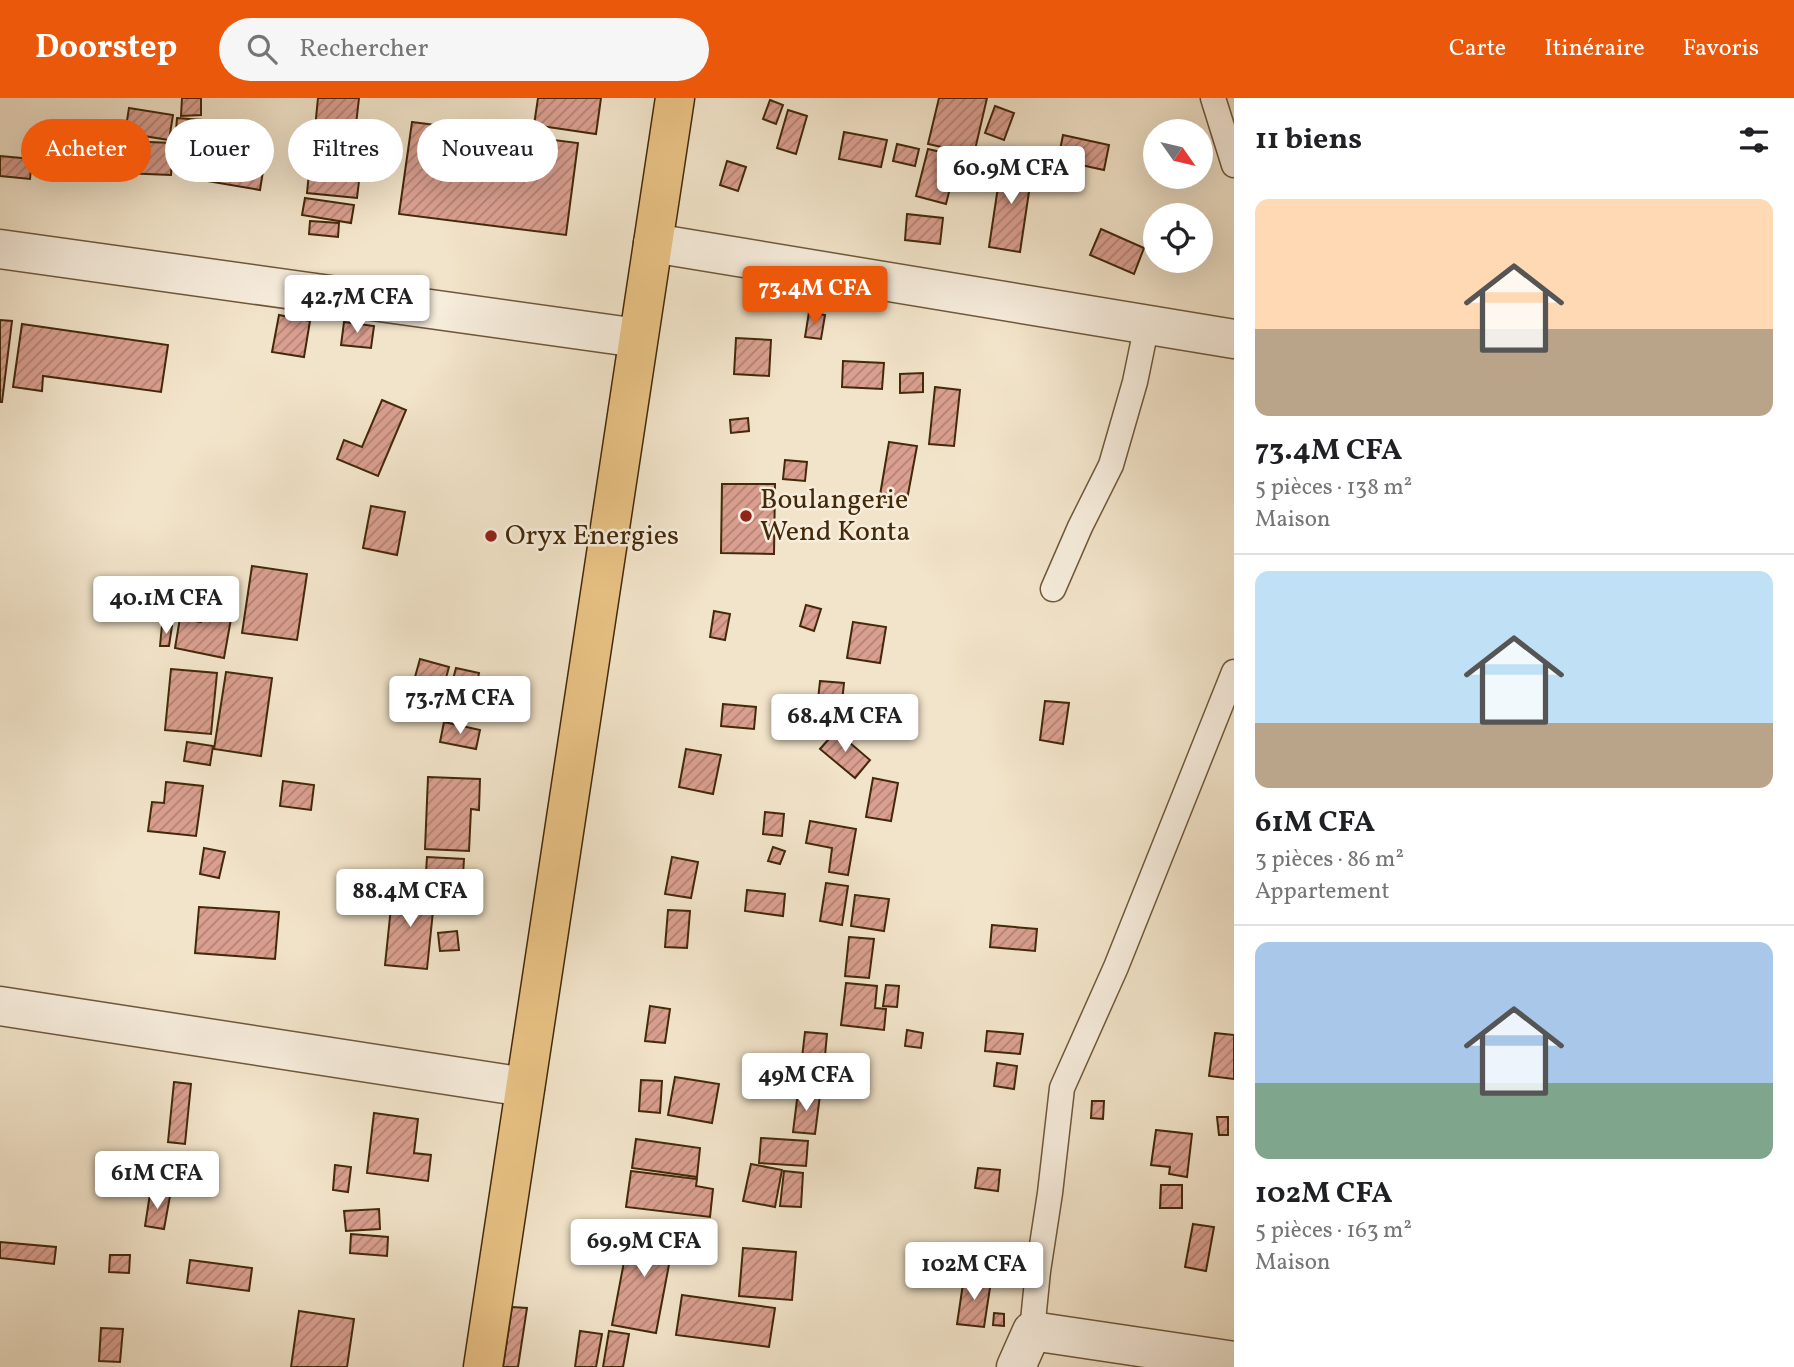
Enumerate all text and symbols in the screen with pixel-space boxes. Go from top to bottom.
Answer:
search box [219,18,709,81]
text: Doorstep [35,26,177,72]
icon: search [243,30,281,68]
text: Rechercher [299,31,428,67]
text: Carte [1449,32,1506,66]
text: Itinéraire [1544,32,1645,66]
text: Favoris [1683,32,1759,66]
chip: Acheter [21,119,151,182]
chip: Louer [165,119,274,182]
chip: Filtres [288,119,403,182]
chip: Nouveau [417,119,558,182]
north arrow [1143,119,1213,189]
map controls [1143,119,1213,273]
text: 11 biens [1255,119,1362,161]
icon: filters [1735,121,1773,159]
pin: 60.9M CFA [931,146,1091,206]
text: 60.9M CFA [953,153,1069,185]
button: locate [1143,203,1213,273]
icon: home [1451,245,1577,371]
pin: 73.4M CFA [735,266,895,326]
text: 73.4M CFA [758,273,872,305]
pin: 42.7M CFA [277,275,437,335]
text: 42.7M CFA [301,282,413,314]
text: 73.4M CFA [1255,430,1402,472]
text: 5 pièces · 138 m² [1255,472,1412,504]
place label: Boulangerie Wend Konta [760,481,910,552]
text: Maison [1255,504,1331,536]
marker: Boulangerie Wend Konta [738,508,754,524]
place label: Oryx Energies [505,517,679,556]
marker: Oryx Energies [483,528,499,544]
pin: 40.1M CFA [86,576,246,636]
text: 40.1M CFA [109,583,223,615]
icon: home [1451,617,1577,743]
pin: 73.7M CFA [380,676,540,736]
text: 73.7M CFA [405,683,515,715]
pin: 68.4M CFA [765,694,925,754]
text: 68.4M CFA [787,701,903,733]
text: 61M CFA [1255,802,1375,844]
text: 3 pièces · 86 m² [1255,844,1404,876]
pin: 88.4M CFA [330,870,490,929]
text: 88.4M CFA [352,876,468,908]
text: Appartement [1255,876,1390,908]
icon: home [1451,988,1577,1114]
pin: 49M CFA [741,1054,871,1113]
text: 49M CFA [758,1060,854,1092]
pin: 61M CFA [92,1152,222,1211]
text: 61M CFA [111,1158,203,1190]
text: 102M CFA [1255,1173,1393,1215]
text: 5 pièces · 163 m² [1255,1215,1412,1247]
pin: 69.9M CFA [564,1220,724,1279]
text: 69.9M CFA [587,1226,701,1258]
pin: 102M CFA [902,1242,1046,1302]
text: Maison [1255,1247,1331,1279]
text: 102M CFA [921,1249,1027,1281]

